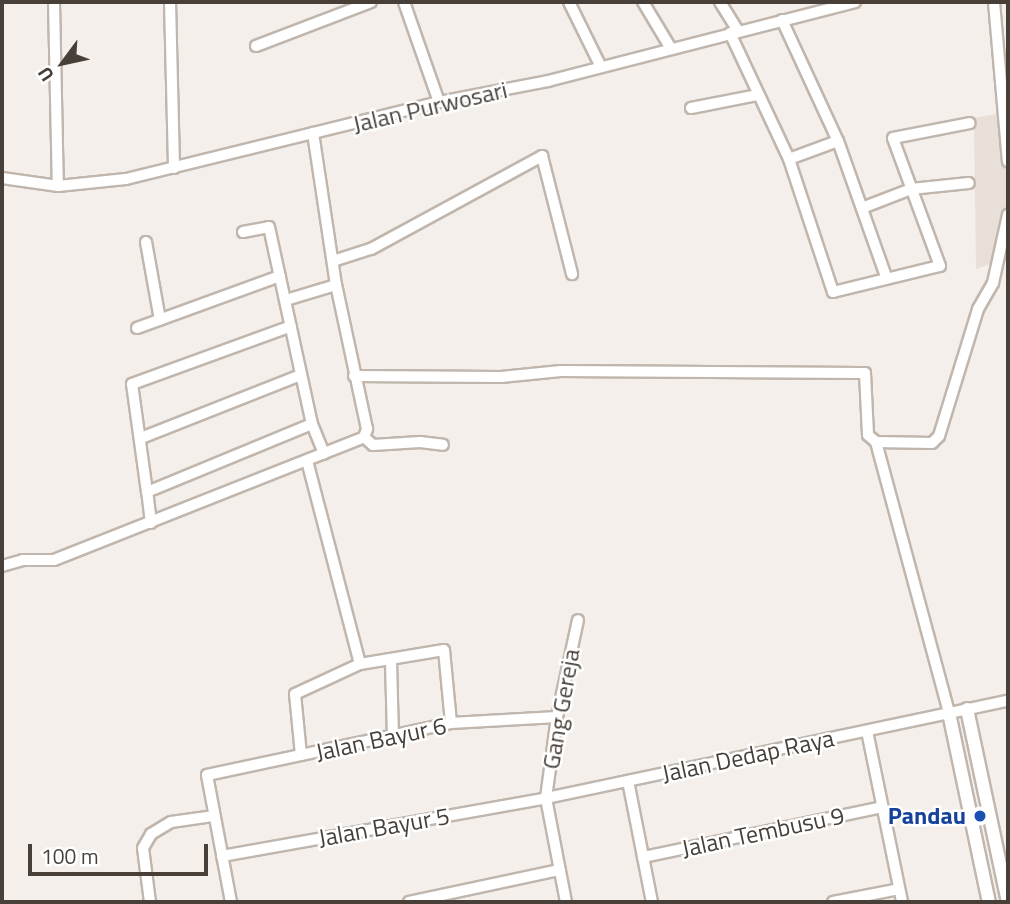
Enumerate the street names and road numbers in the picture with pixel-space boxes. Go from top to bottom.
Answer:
street label: Jalan Purwosari [350,75,510,139]
street label: Gang Gereja [536,647,586,771]
street label: Jalan Bayur 6 [313,711,449,767]
street label: Jalan Dedap Raya [659,724,837,788]
street label: Jalan Bayur 5 [316,801,452,853]
street label: Jalan Tembusu 9 [679,801,847,863]

